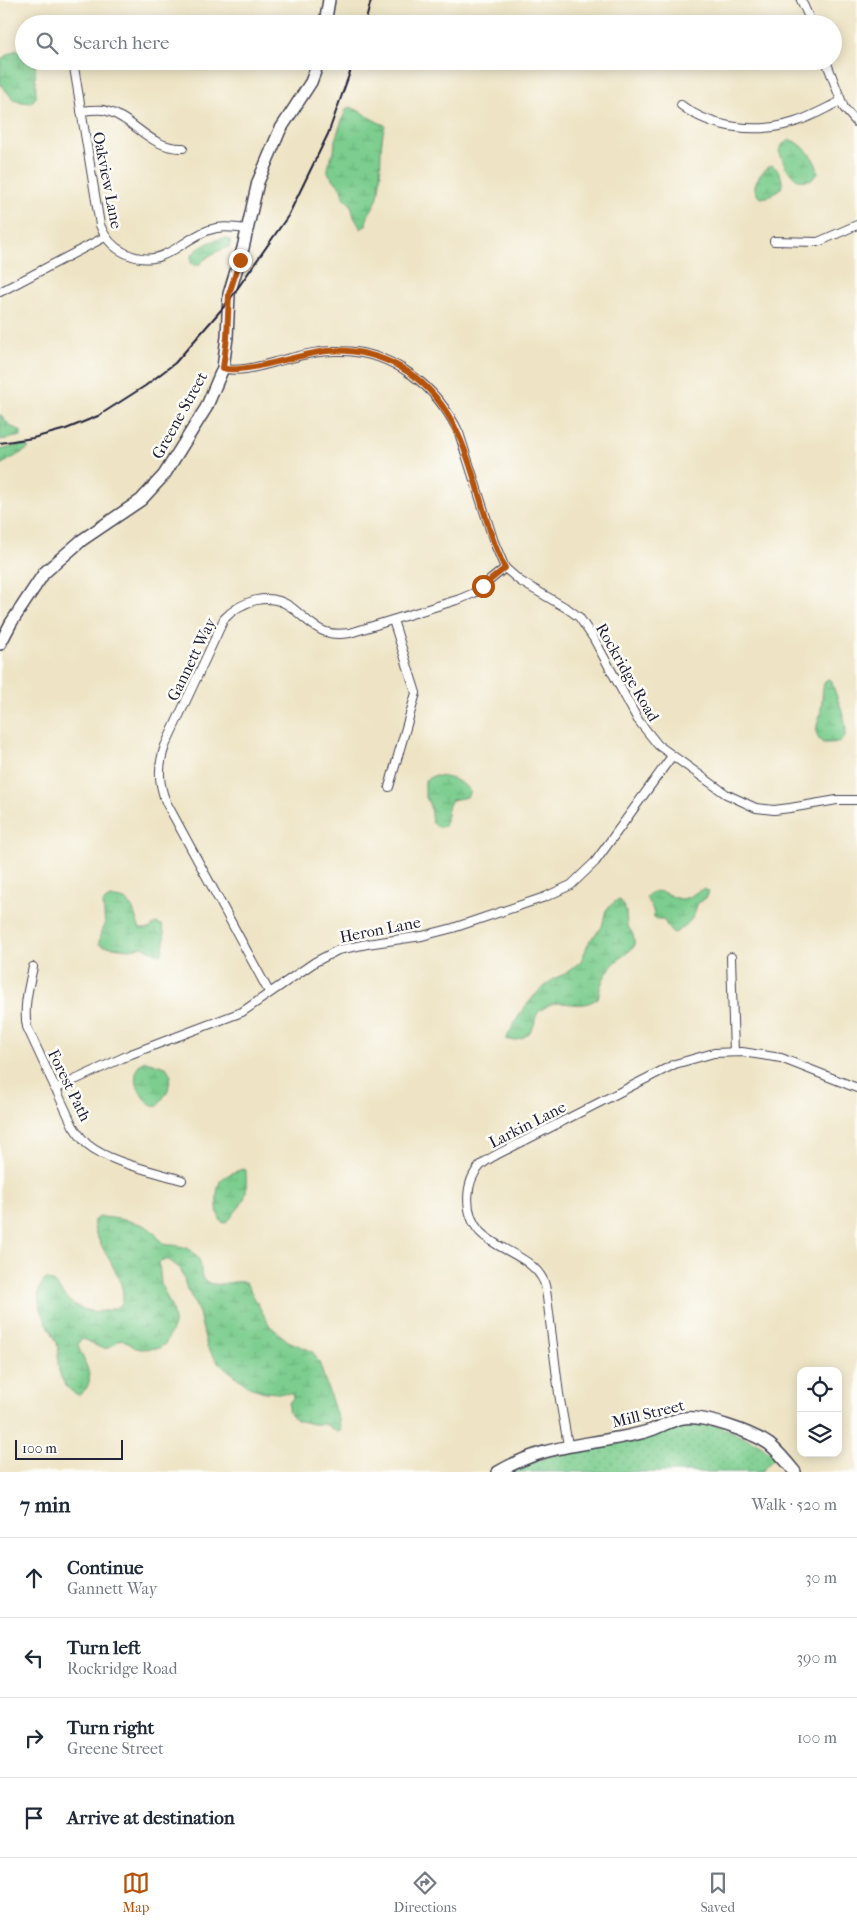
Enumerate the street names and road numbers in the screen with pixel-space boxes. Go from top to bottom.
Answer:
street label: Oakview Lane [89,130,126,230]
street label: Greene Street [148,368,211,462]
street label: Gannett Way [163,614,220,704]
street label: Rockridge Road [592,620,664,725]
street label: Heron Lane [338,912,422,947]
street label: Forest Path [44,1046,95,1124]
street label: Larkin Lane [486,1097,569,1152]
street label: Mill Street [610,1395,687,1432]

